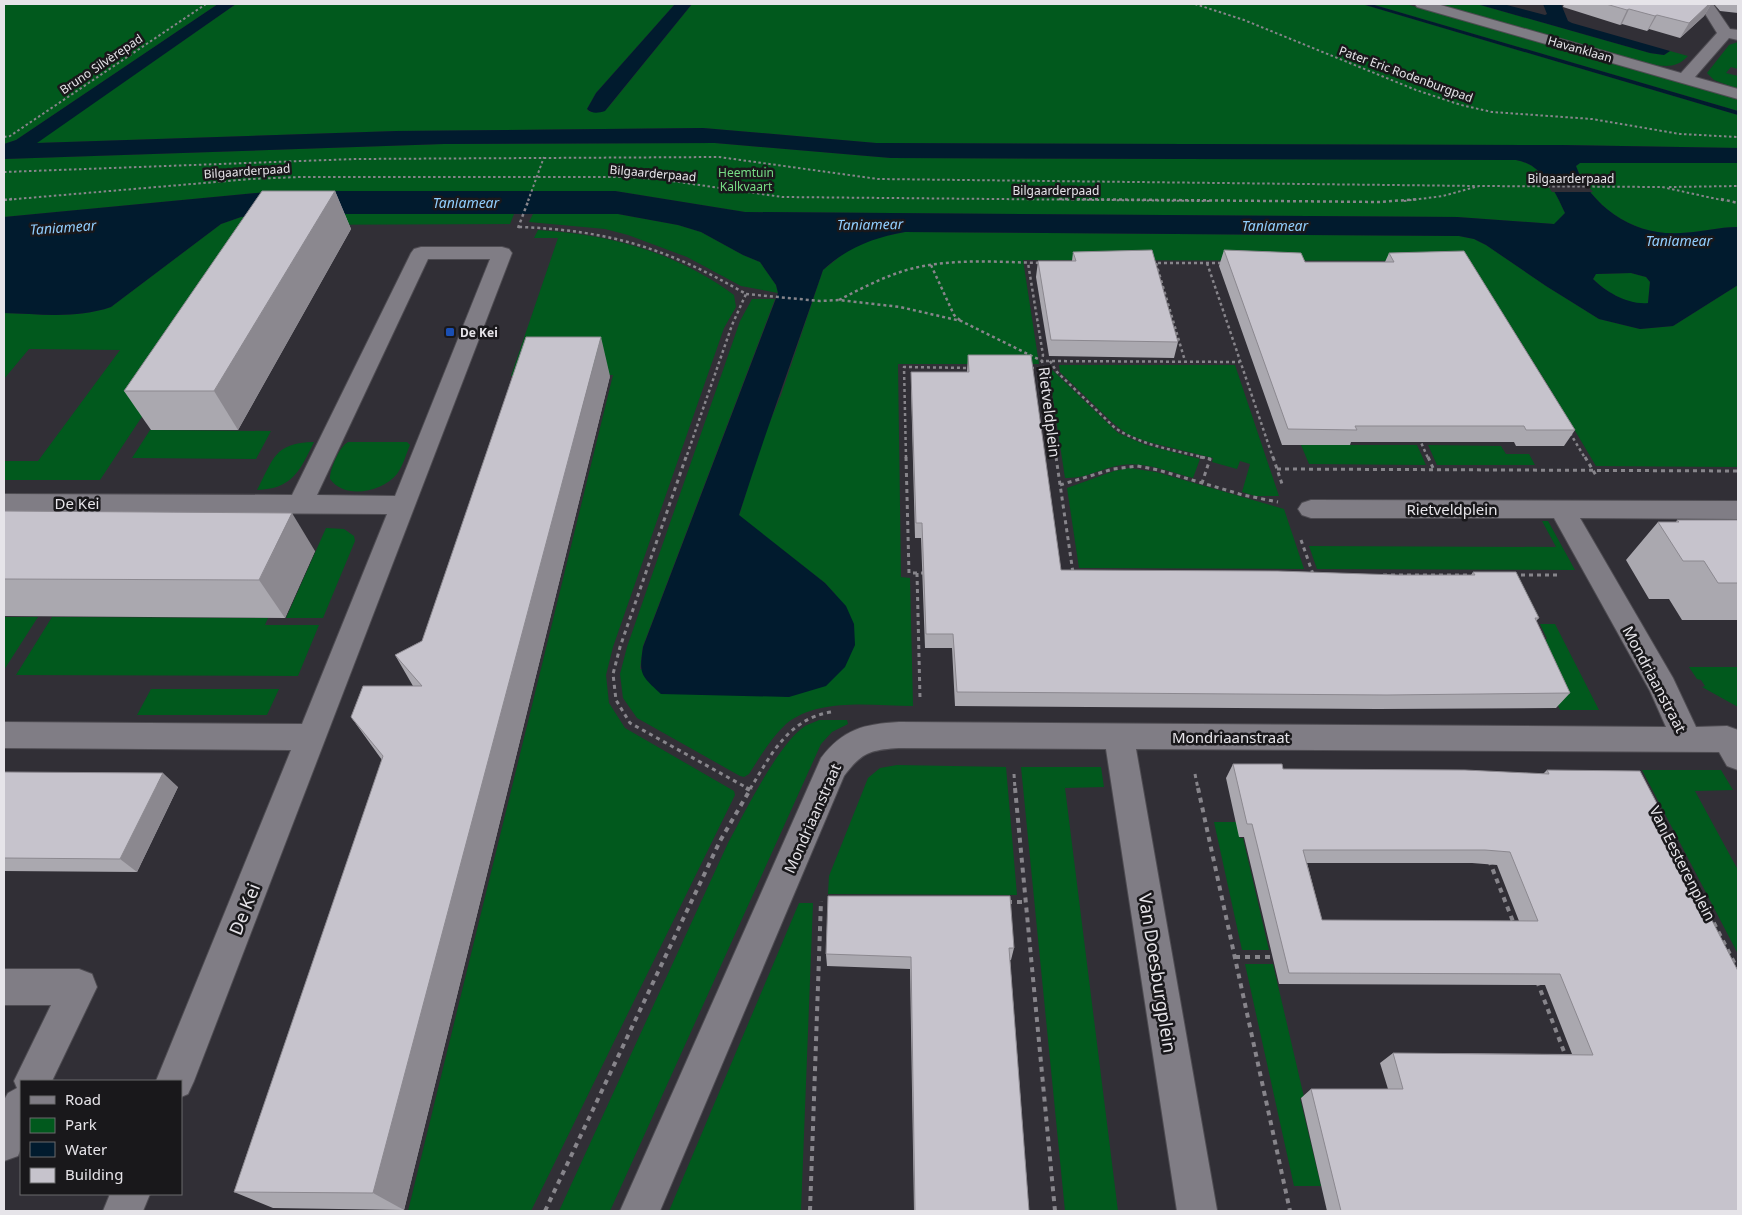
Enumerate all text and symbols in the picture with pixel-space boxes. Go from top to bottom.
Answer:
street label: Bruno Silvèrepad [56,30,146,98]
street label: Havanklaan [1546,32,1614,66]
street label: Pater Eric Rodenburgpad [1337,42,1475,106]
street label: Bilgaarderpaad [203,159,291,183]
street label: Bilgaarderpaad [609,161,697,185]
park label: Heemtuin Kalkvaart [718,164,774,195]
street label: Bilgaarderpaad [1528,170,1614,187]
street label: Bilgaarderpaad [1013,182,1099,199]
water label: Taniamear [433,193,500,212]
water label: Taniamear [837,214,904,234]
water label: Taniamear [29,215,97,239]
water label: Taniamear [1242,216,1309,235]
water label: Taniamear [1646,231,1713,250]
place label: De Kei [460,324,498,341]
marker: De Kei [444,326,456,338]
street label: Rietveldplein [1035,366,1065,458]
street label: De Kei [55,493,99,513]
street label: Rietveldplein [1407,499,1497,519]
street label: Mondriaanstraat [1618,622,1692,736]
street label: Mondriaanstraat [1172,727,1291,747]
street label: Mondriaanstraat [779,759,845,876]
street label: Van Eesterenplein [1645,802,1721,924]
street label: De Kei [223,880,265,938]
street label: Van Doesburgplein [1134,891,1182,1055]
legend [20,1080,182,1195]
text: Road [65,1089,101,1109]
text: Park [65,1114,97,1134]
text: Water [65,1139,107,1159]
text: Building [65,1164,123,1184]

